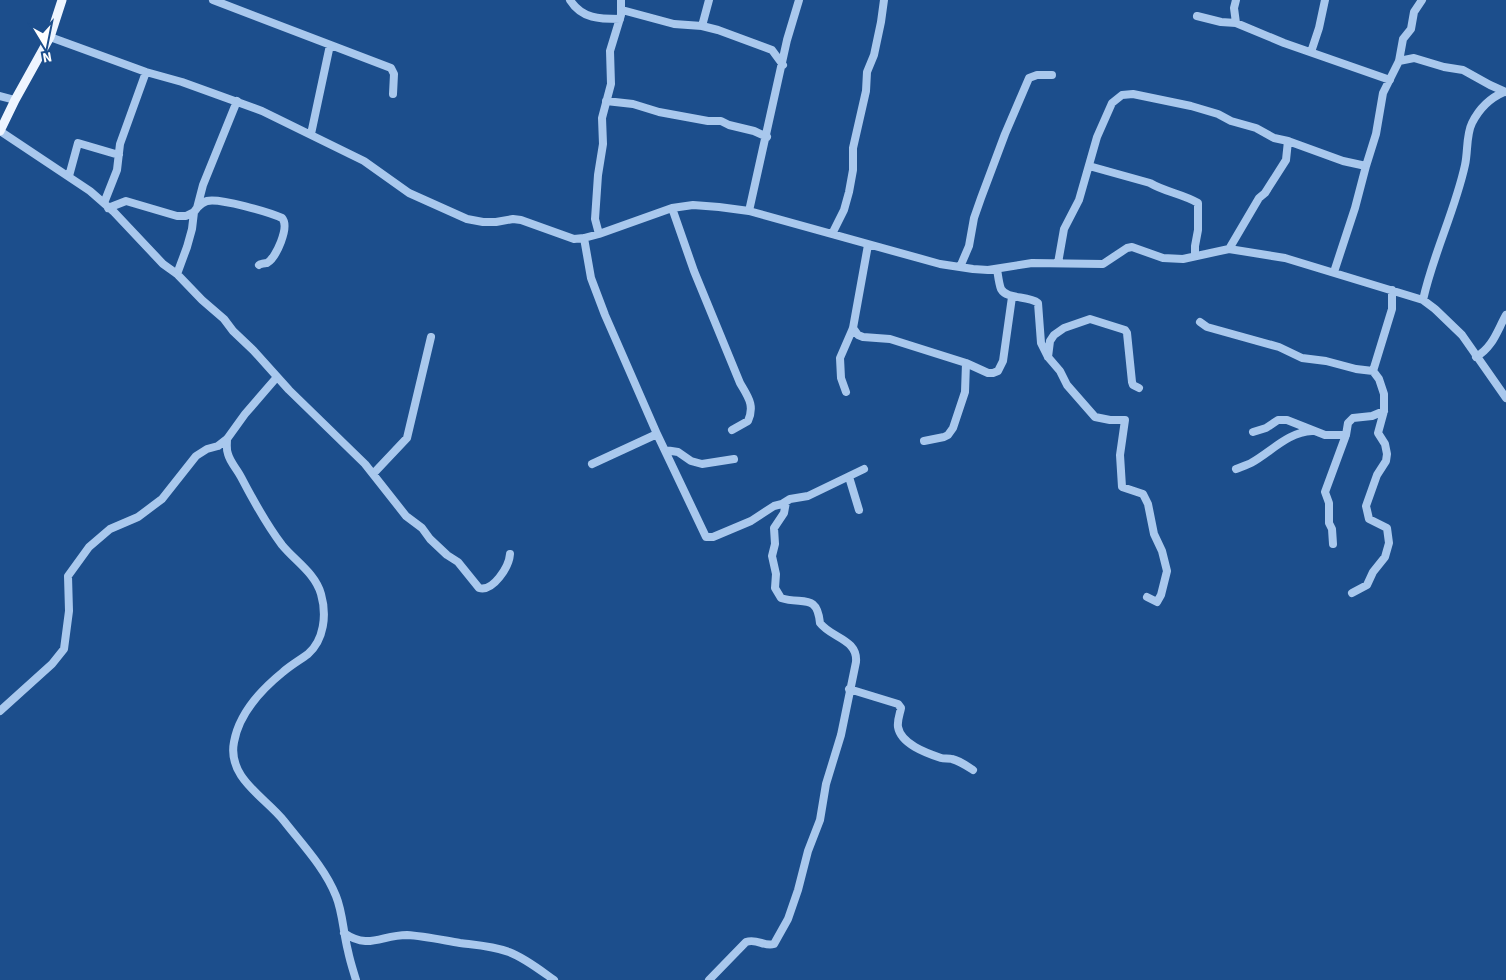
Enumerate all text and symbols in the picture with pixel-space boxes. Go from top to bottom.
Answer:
north arrow [20,20,70,70]
text: N [41,46,53,67]

